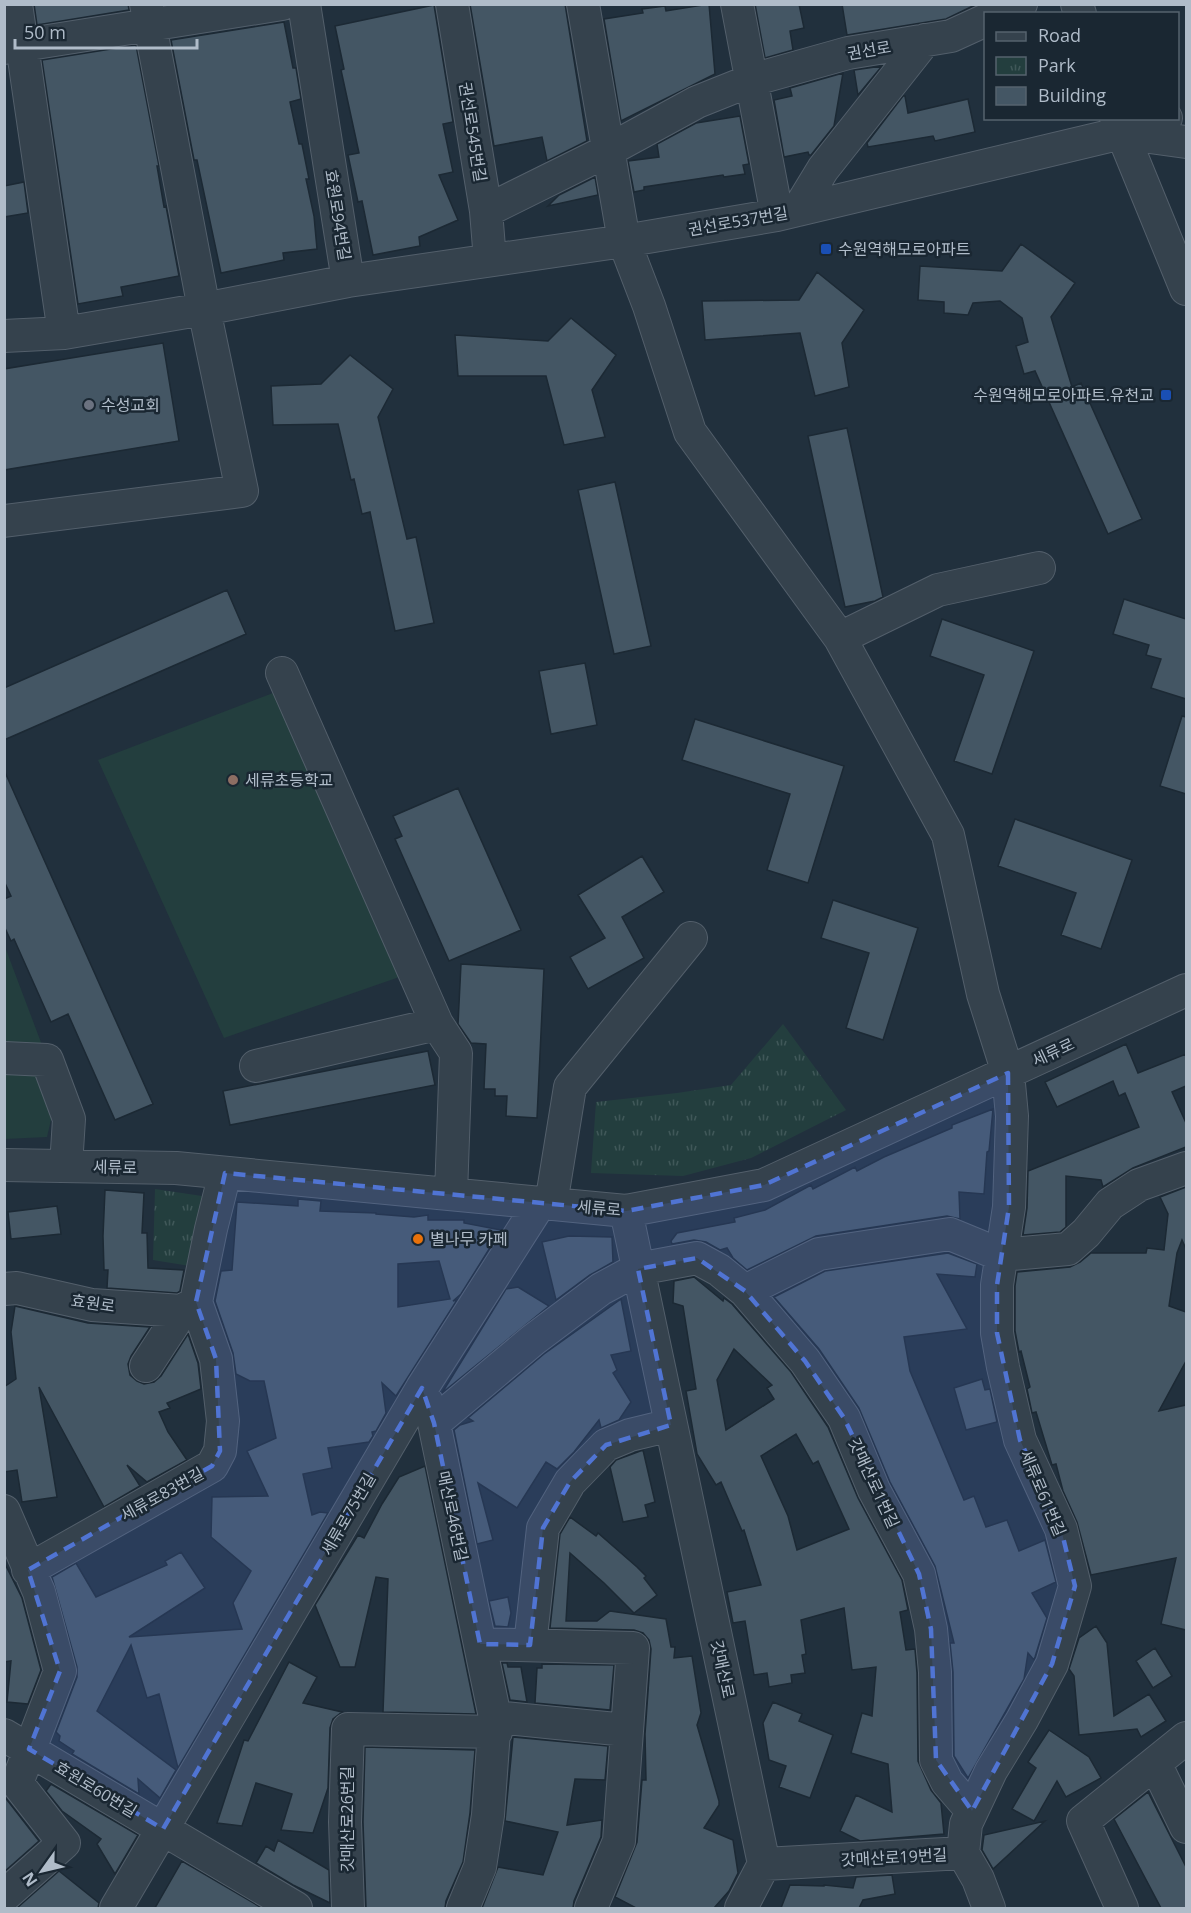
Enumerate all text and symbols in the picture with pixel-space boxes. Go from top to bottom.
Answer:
scale bar [15,12,196,50]
legend [984,12,1179,120]
text: 50 m [24,20,66,44]
text: Road [1038,23,1081,47]
street label: 권선로 [845,35,893,65]
text: Park [1038,53,1076,77]
street label: 권선로545번길 [454,80,492,184]
text: Building [1038,83,1106,107]
street label: 효원로94번길 [320,168,356,262]
street label: 권선로537번길 [686,201,790,241]
place label: 수원역해모로아파트 [838,238,970,260]
marker: 수원역해모로아파트 [819,242,833,256]
place label: 수원역해모로아파트.유천교 [973,384,1154,406]
marker: 수원역해모로아파트.유천교 [1159,388,1173,402]
place label: 수성교회 [101,394,160,416]
marker: 수성교회 [82,398,96,412]
place label: 세류초등학교 [245,769,333,791]
marker: 세류초등학교 [226,773,240,787]
street label: 세류로 [1028,1033,1078,1071]
street label: 세류로 [93,1156,138,1178]
street label: 세류로 [576,1195,622,1221]
place label: 별나무 카페 [430,1228,508,1250]
marker: 별나무 카페 [411,1232,425,1246]
street label: 효원로 [70,1289,117,1317]
street label: 갓매산로1번길 [843,1434,905,1532]
street label: 세류로61번길 [1015,1446,1071,1540]
street label: 세류로83번길 [116,1462,208,1526]
street label: 세류로75번길 [315,1469,381,1559]
street label: 매산로46번길 [433,1469,473,1563]
street label: 갓매산로 [706,1638,740,1700]
street label: 효원로60번길 [51,1756,141,1822]
street label: 갓매산로26번길 [336,1766,358,1872]
north arrow [12,1841,72,1901]
street label: 갓매산로19번길 [840,1843,948,1871]
text: N [17,1868,42,1891]

